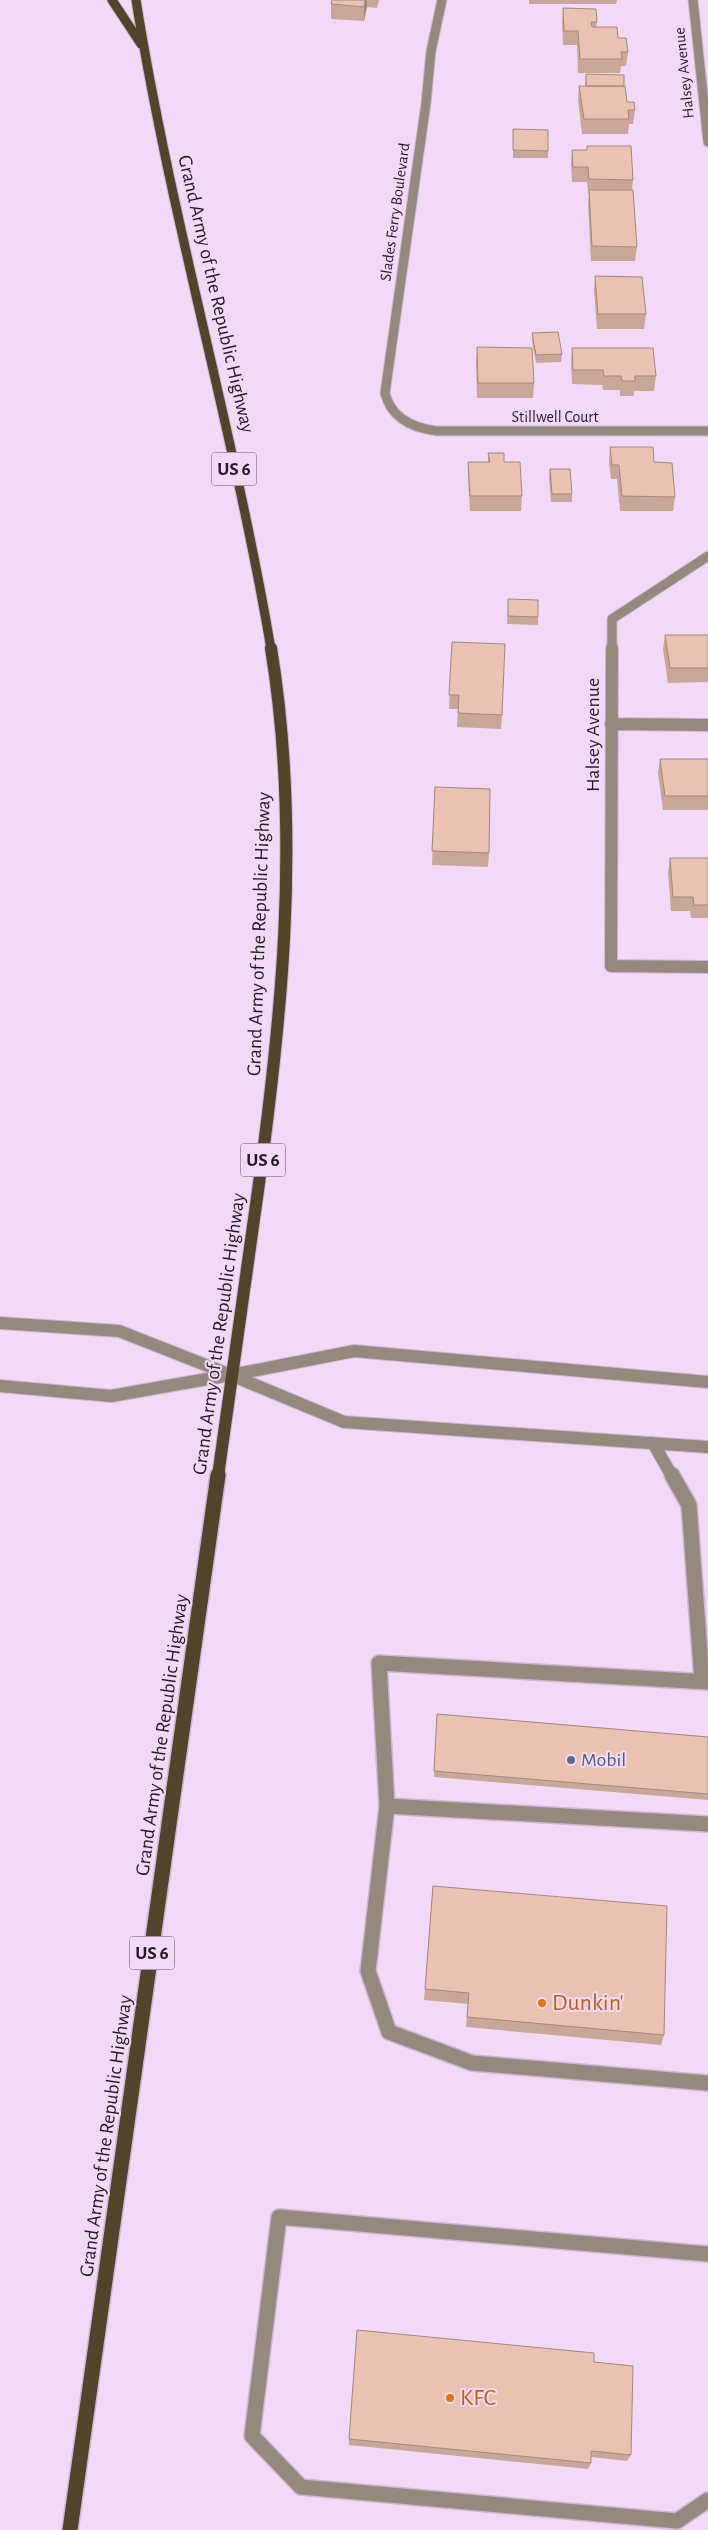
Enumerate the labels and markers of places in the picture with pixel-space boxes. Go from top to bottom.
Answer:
place label: Mobil [581,1750,626,1770]
marker: Mobil [565,1754,577,1766]
place label: Dunkin' [552,1991,623,2015]
marker: Dunkin' [536,1997,548,2009]
place label: KFC [460,2386,496,2410]
marker: KFC [444,2392,456,2404]

